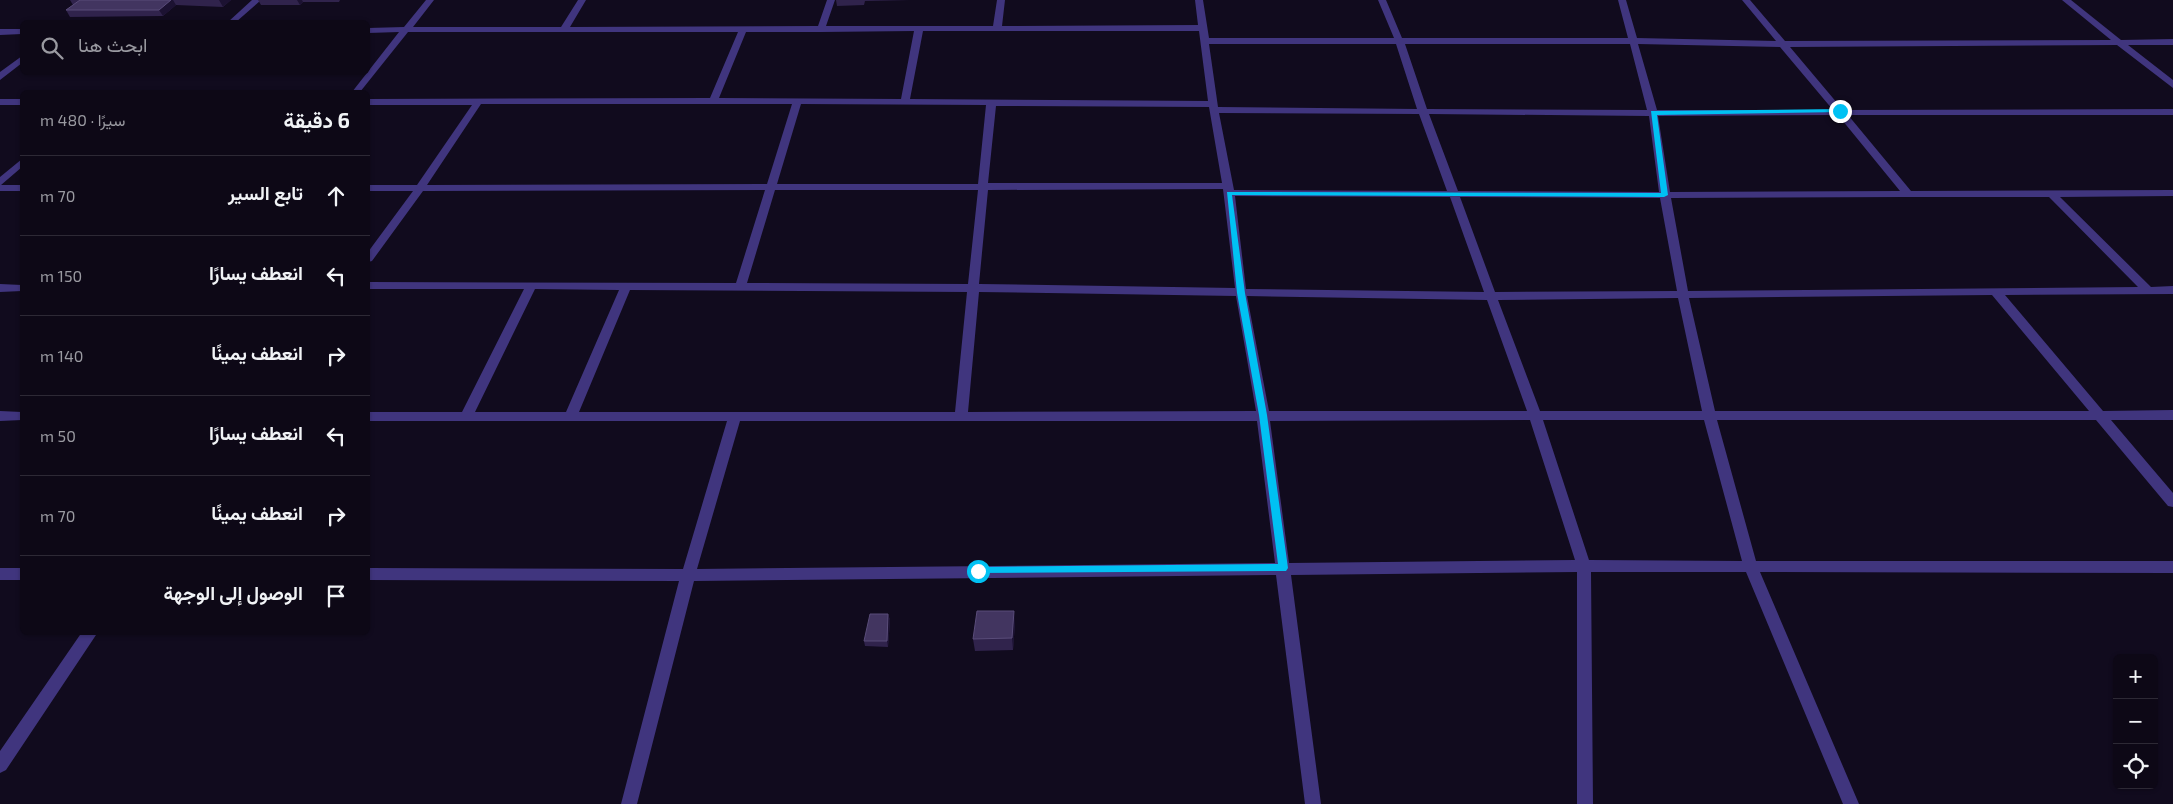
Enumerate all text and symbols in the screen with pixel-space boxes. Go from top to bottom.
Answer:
search box [20,20,370,75]
text: ابحث هنا [78,33,147,56]
icon: search [38,34,66,62]
route end [1829,100,1852,123]
text: 6 دقيقة [284,107,350,132]
text: سيرًا · 480 m [40,110,126,129]
text: تابع السير [228,181,303,204]
icon: ahead [322,182,350,210]
text: 70 m [40,186,75,205]
text: انعطف يسارًا [209,261,303,284]
icon: left [322,262,350,290]
text: 150 m [40,266,82,285]
text: انعطف يمينًا [211,341,303,364]
icon: right [322,342,350,370]
text: 140 m [40,346,83,365]
text: انعطف يسارًا [209,421,303,444]
icon: left [322,422,350,450]
text: 50 m [40,426,76,445]
text: انعطف يمينًا [211,501,303,524]
icon: right [322,502,350,530]
text: 70 m [40,506,75,525]
route start [967,560,990,583]
text: الوصول إلى الوجهة [163,581,303,604]
icon: arrive [322,582,350,610]
map controls [2113,654,2158,789]
button: + [2113,654,2158,699]
button: − [2113,699,2158,744]
button: locate [2113,744,2158,789]

